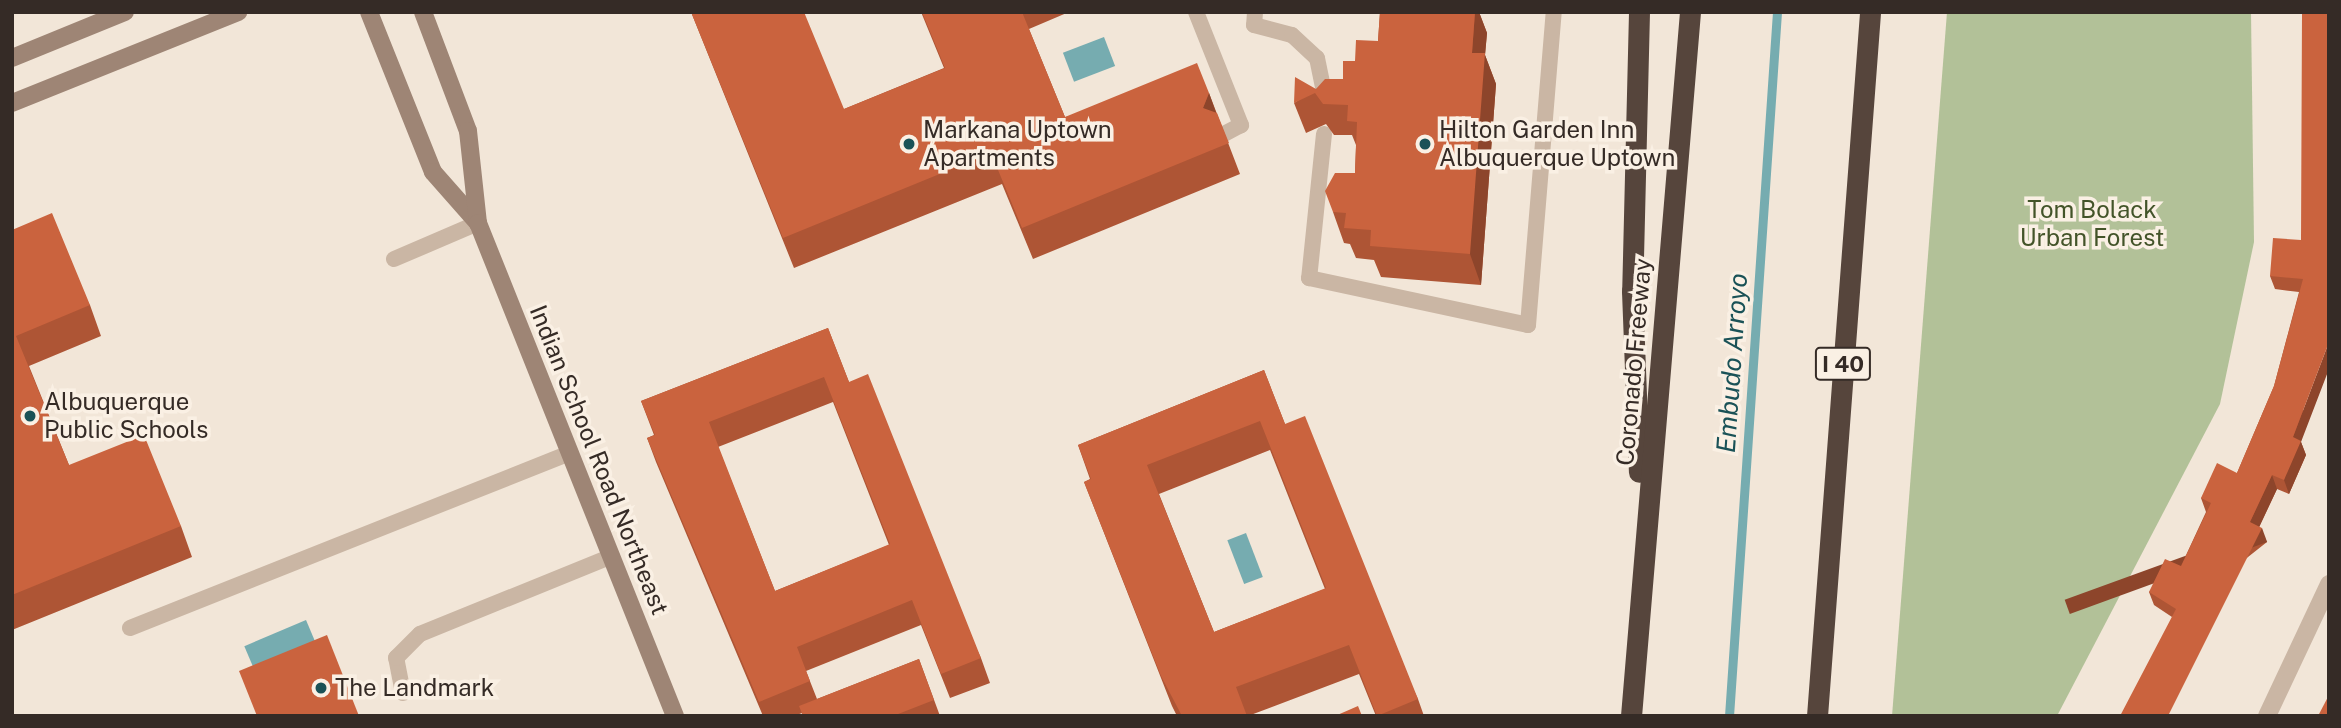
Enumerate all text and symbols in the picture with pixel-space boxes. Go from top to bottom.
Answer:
place label: Markana Uptown Apartments [923,116,1112,172]
place label: Hilton Garden Inn Albuquerque Uptown [1439,116,1676,172]
marker: Markana Uptown Apartments [901,136,917,152]
marker: Hilton Garden Inn Albuquerque Uptown [1417,136,1433,152]
park label: Tom Bolack Urban Forest [2020,196,2164,252]
street label: Coronado Freeway [1611,257,1657,467]
water label: Embudo Arroyo [1710,272,1754,454]
street label: Indian School Road Northeast [524,301,674,619]
road number: I 40 [1813,344,1873,384]
place label: Albuquerque Public Schools [44,388,209,444]
marker: Albuquerque Public Schools [22,408,38,424]
place label: The Landmark [335,674,494,702]
marker: The Landmark [313,680,329,696]

